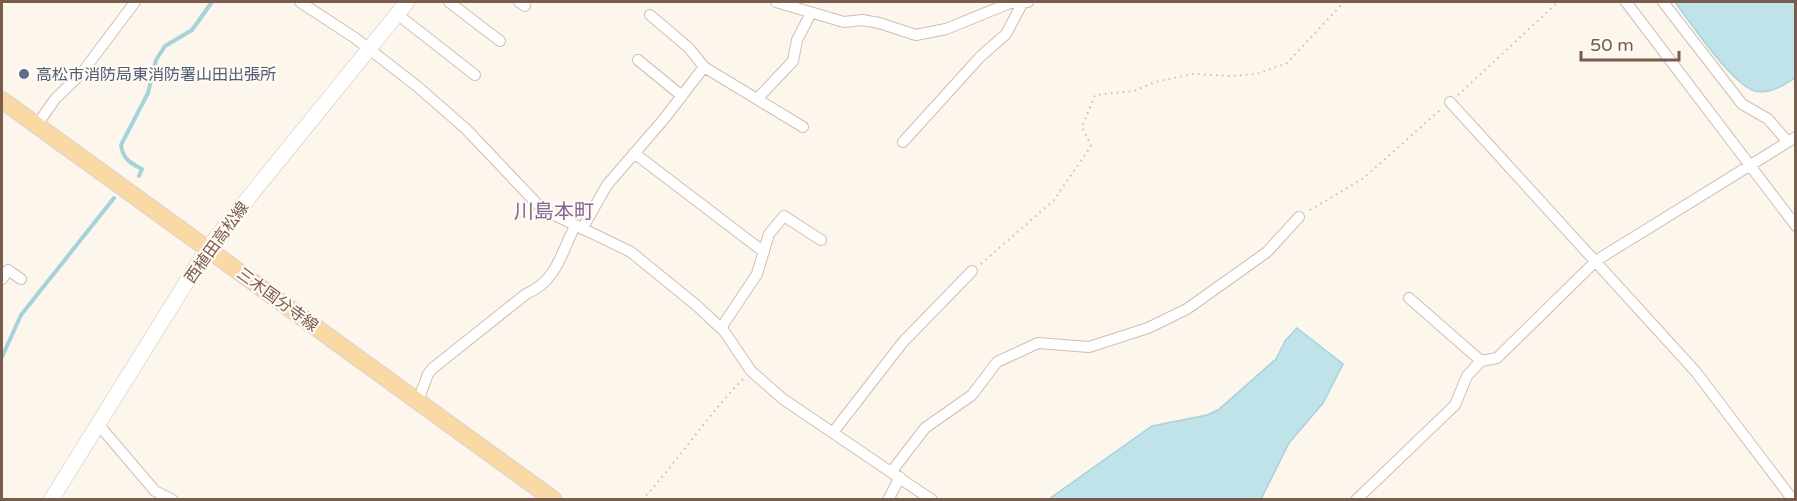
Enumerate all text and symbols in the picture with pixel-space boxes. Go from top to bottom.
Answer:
scale bar [1581,24,1678,62]
text: 50 m [1590,34,1634,56]
place label: 高松市消防局東消防署山田出張所 [36,65,276,85]
marker: 高松市消防局東消防署山田出張所 [17,67,31,81]
street label: 西植田高松線 [181,198,253,287]
district label: 川島本町 [514,200,594,224]
street label: 三木国分寺線 [233,264,322,336]

